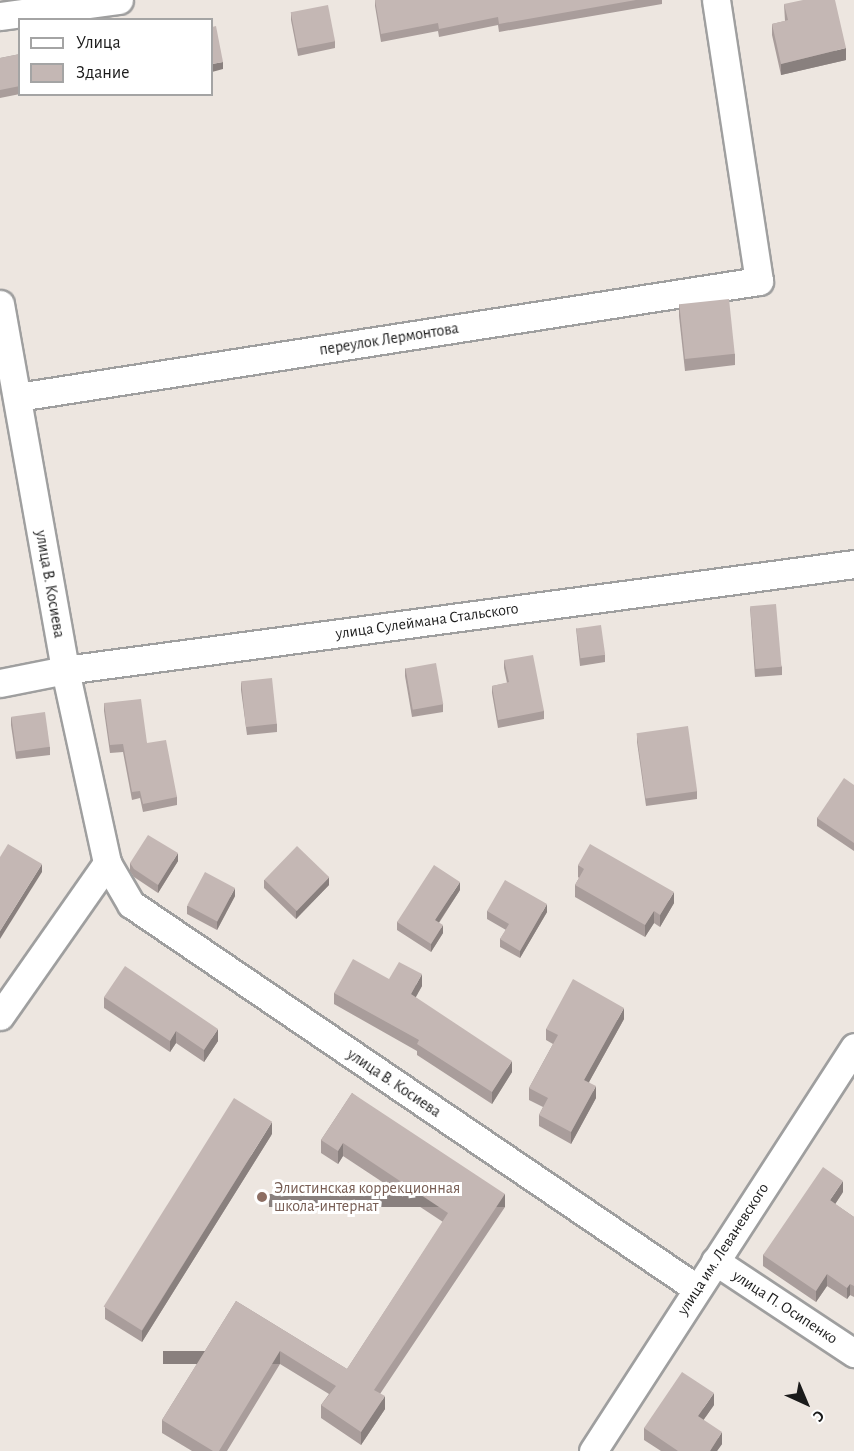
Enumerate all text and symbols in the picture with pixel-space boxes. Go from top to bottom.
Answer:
legend [18,18,213,96]
text: Улица [76,34,121,52]
text: Здание [76,64,130,82]
street label: переулок Лермонтова [318,318,460,360]
street label: улица В. Косиева [31,529,69,639]
street label: улица Сулеймана Стальского [334,599,520,643]
street label: улица В. Косиева [343,1045,445,1121]
place label: Элистинская коррекционная школа-интернат [274,1178,460,1216]
street label: улица им. Леваневского [673,1179,773,1319]
marker: Элистинская коррекционная школа-интернат [255,1190,269,1204]
street label: улица П. Осипенко [729,1266,841,1348]
north arrow [776,1373,836,1433]
text: С [810,1407,827,1425]

